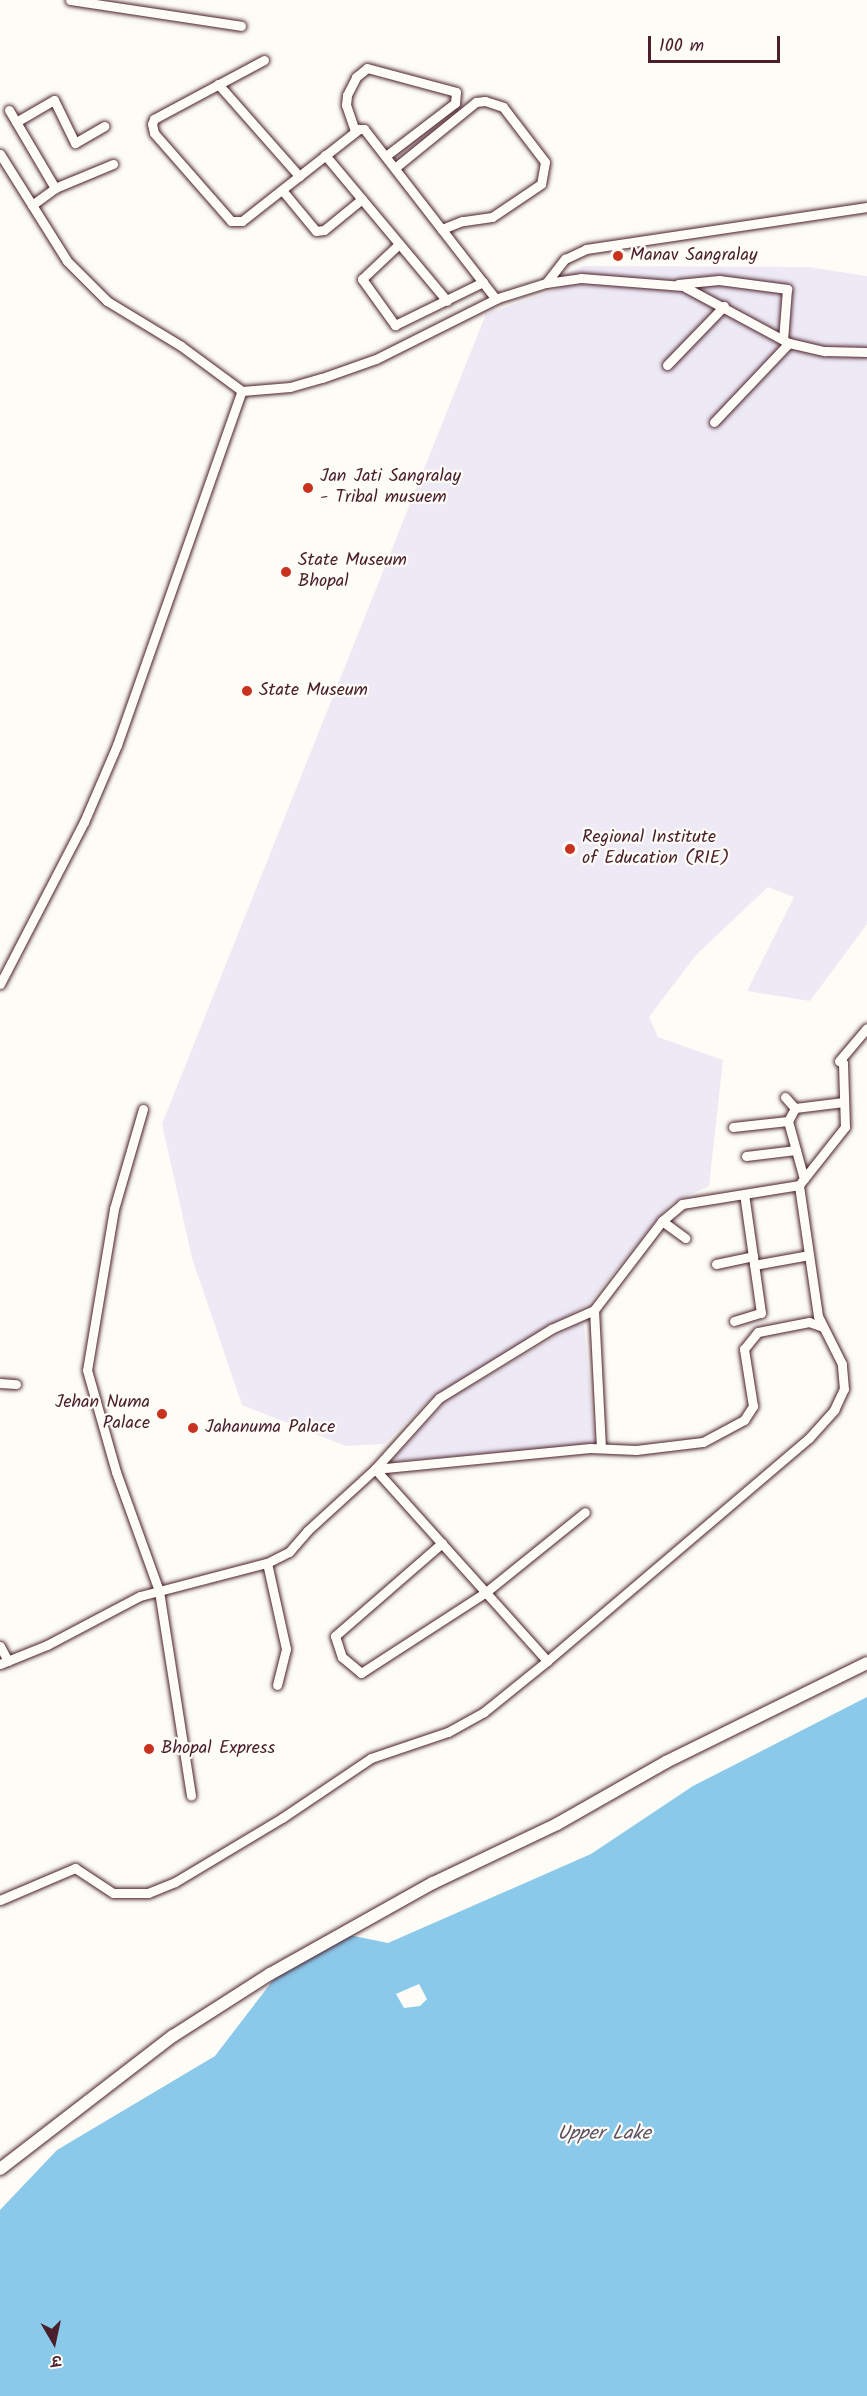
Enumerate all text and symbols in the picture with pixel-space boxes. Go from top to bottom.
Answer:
scale bar [651,24,783,62]
text: 100 m [659,32,704,61]
place label: Manav Sangralay [630,245,757,267]
marker: Manav Sangralay [611,249,625,263]
place label: Jan Jati Sangralay - Tribal musuem [320,467,461,510]
marker: Jan Jati Sangralay - Tribal musuem [301,481,315,495]
place label: State Museum Bhopal [298,551,407,594]
marker: State Museum Bhopal [279,565,293,579]
place label: State Museum [259,680,368,702]
marker: State Museum [240,684,254,698]
place label: Regional Institute of Education (RIE) [582,828,729,870]
marker: Regional Institute of Education (RIE) [563,842,577,856]
place label: Jehan Numa Palace [55,1393,150,1436]
marker: Jehan Numa Palace [155,1407,169,1421]
place label: Jahanuma Palace [205,1417,335,1439]
marker: Jahanuma Palace [186,1421,200,1435]
place label: Bhopal Express [161,1738,275,1760]
marker: Bhopal Express [142,1742,156,1756]
water label: Upper Lake [557,2122,651,2146]
north arrow [24,2312,84,2372]
text: उ [50,2347,64,2373]

